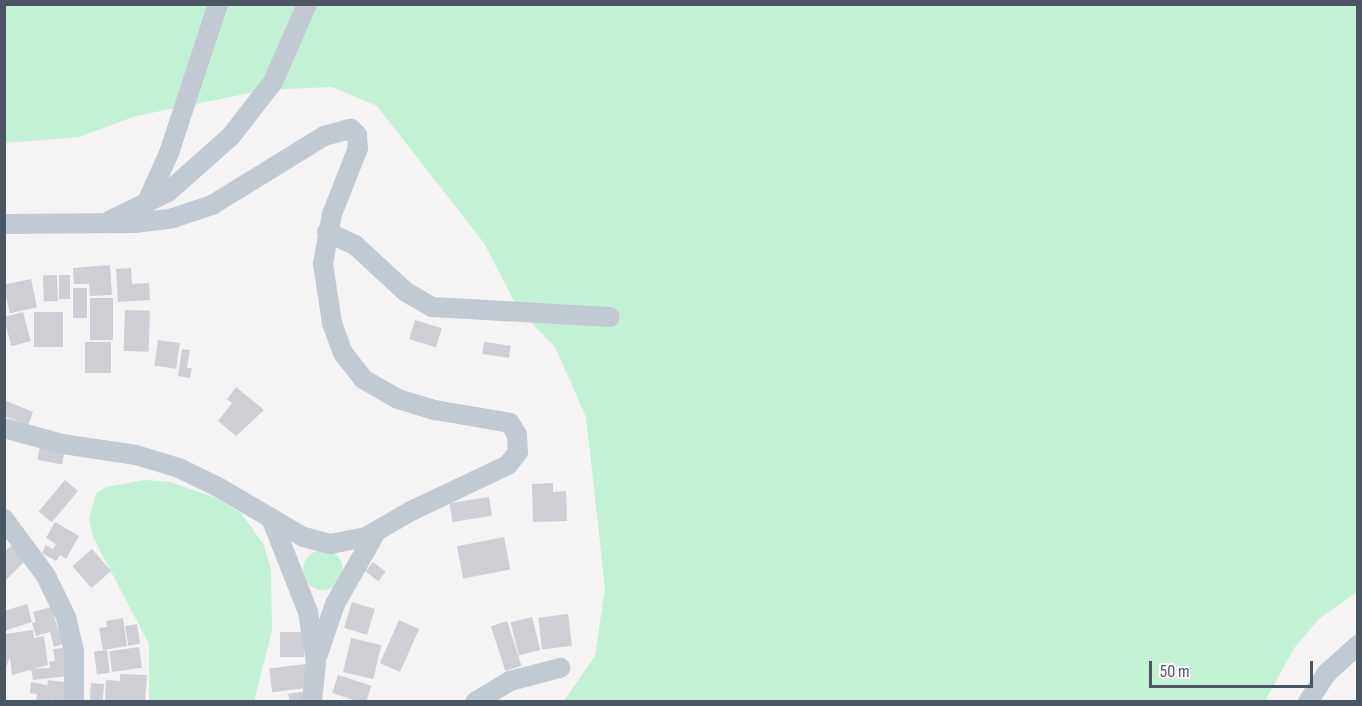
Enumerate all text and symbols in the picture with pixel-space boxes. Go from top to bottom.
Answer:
scale bar [1152,649,1316,687]
text: 50 m [1160,661,1190,682]

